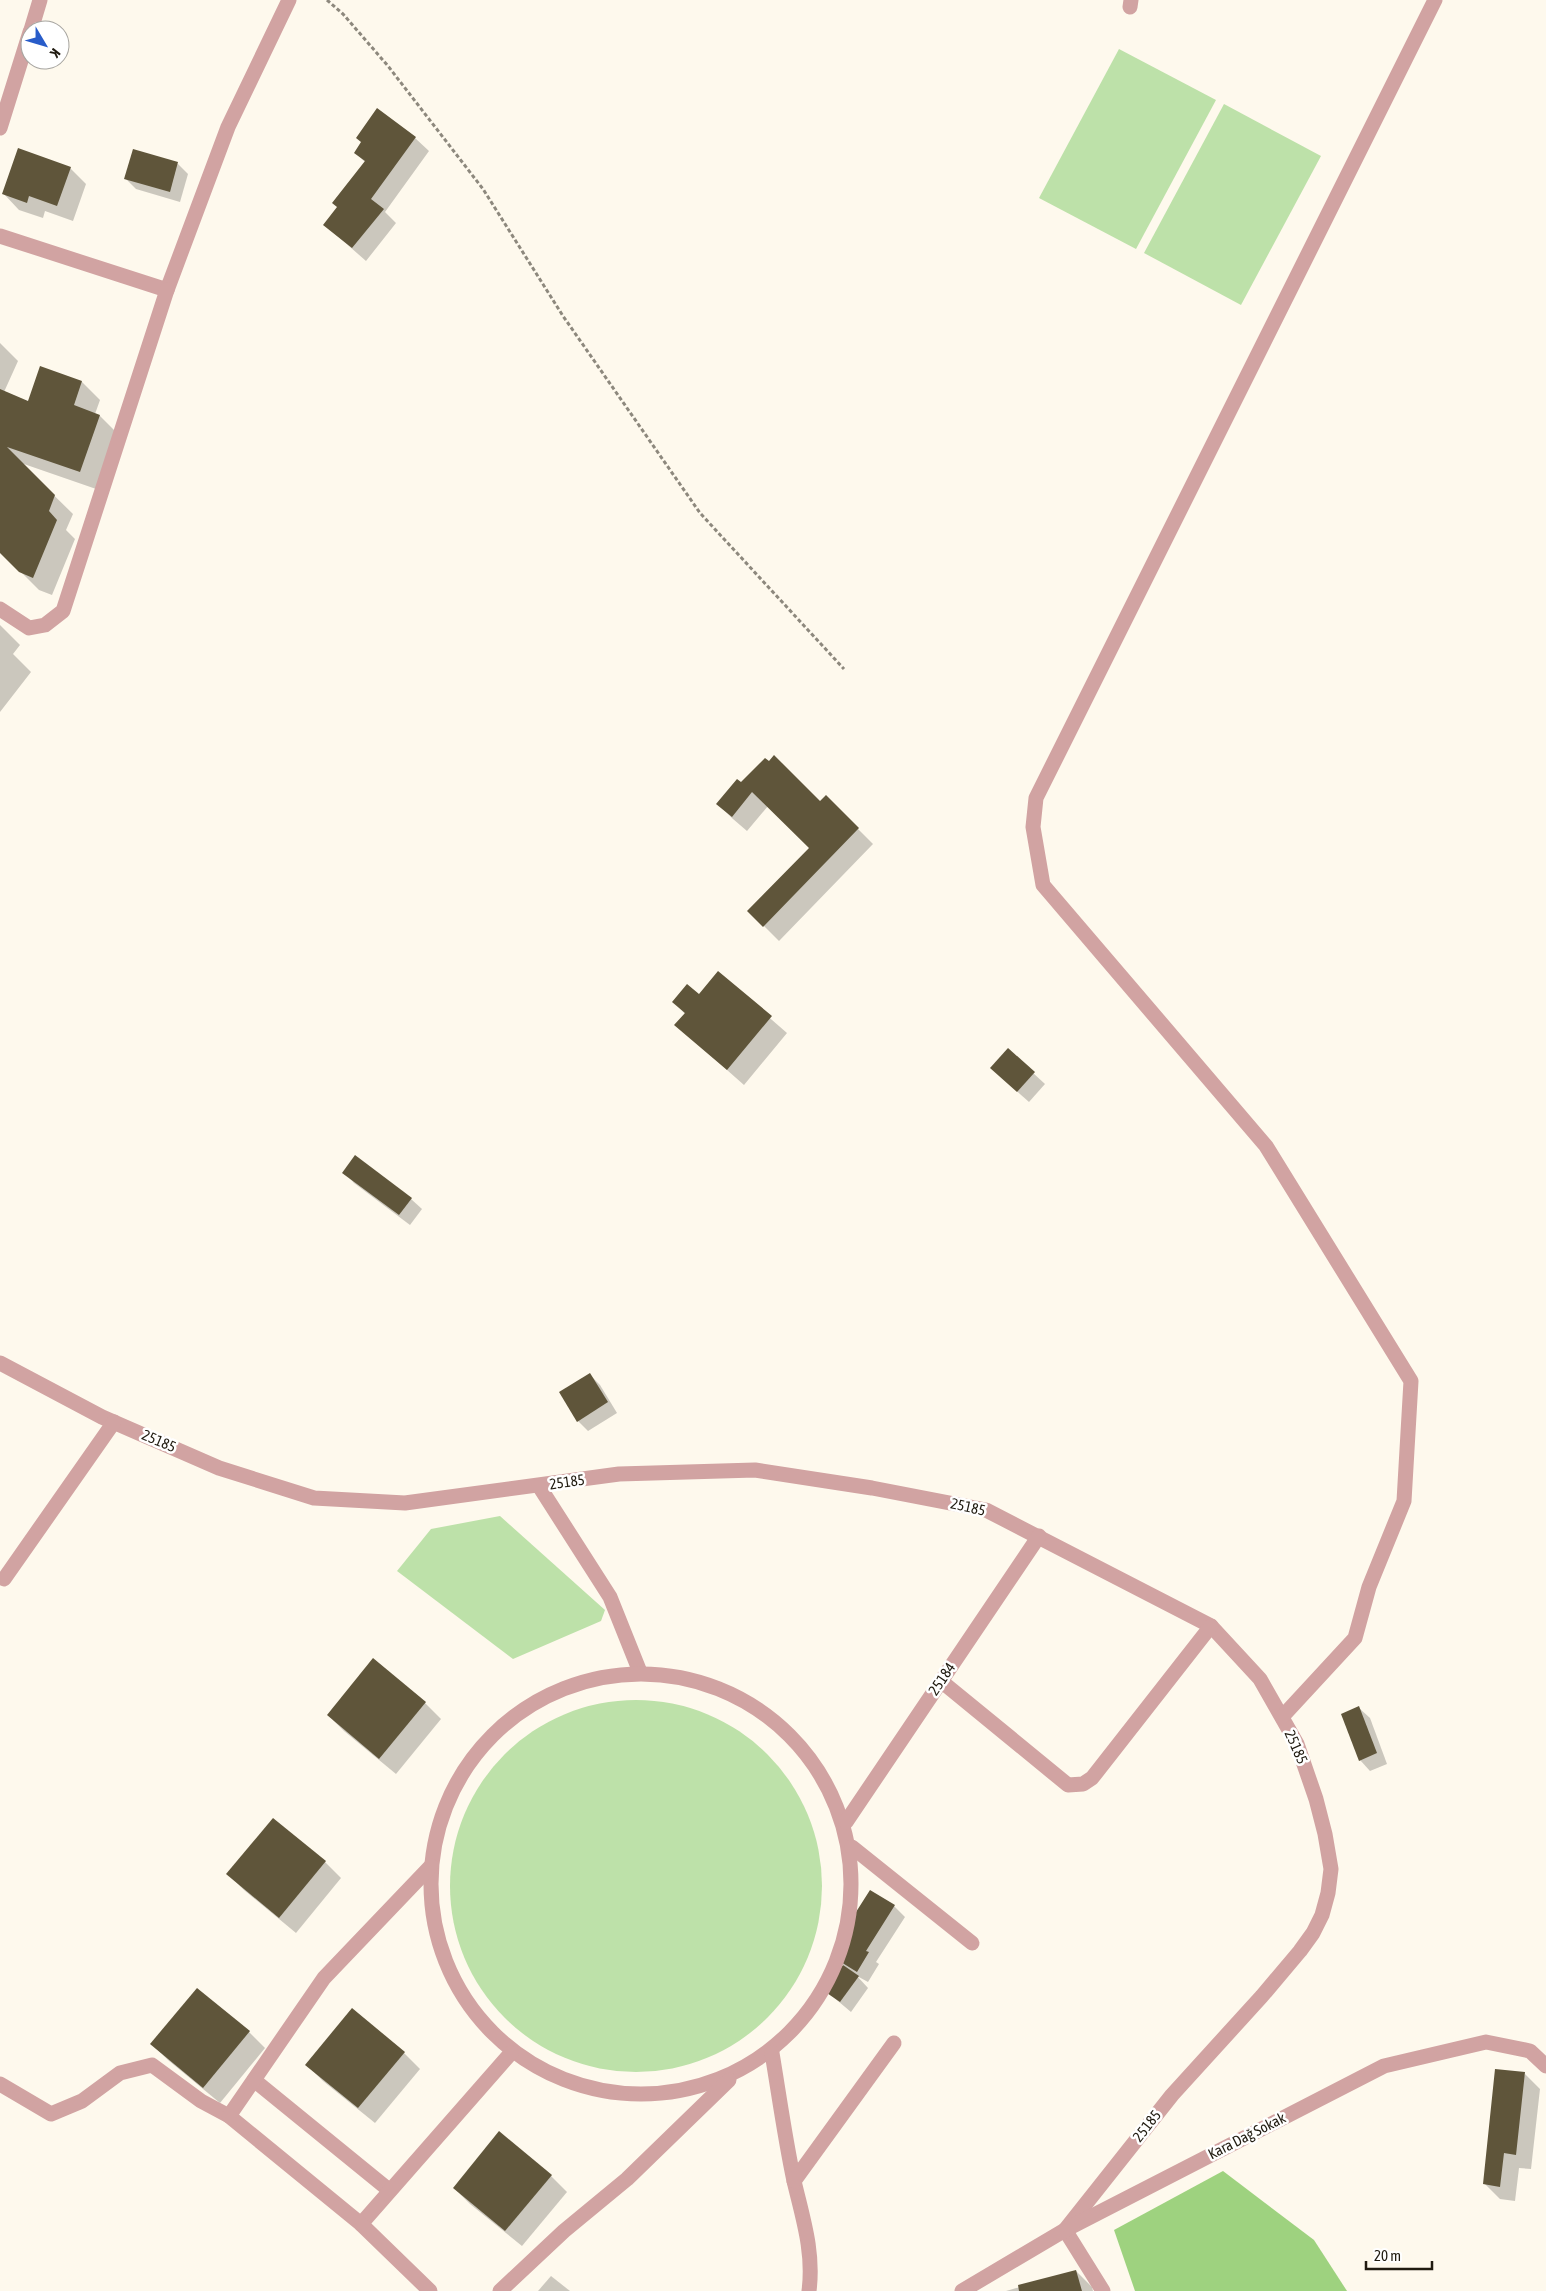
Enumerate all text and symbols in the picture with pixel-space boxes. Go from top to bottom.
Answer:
north arrow [20,20,70,70]
text: K [47,45,64,61]
street label: 25185 [140,1426,179,1455]
street label: 25185 [548,1471,586,1492]
street label: 25185 [949,1494,987,1519]
street label: 25184 [925,1659,958,1698]
street label: 25185 [1282,1727,1311,1766]
street label: 25185 [1129,2107,1164,2145]
street label: Kara Dağ Sokak [1205,2109,1289,2162]
scale bar [1366,2238,1432,2270]
text: 20 m [1374,2247,1401,2264]

